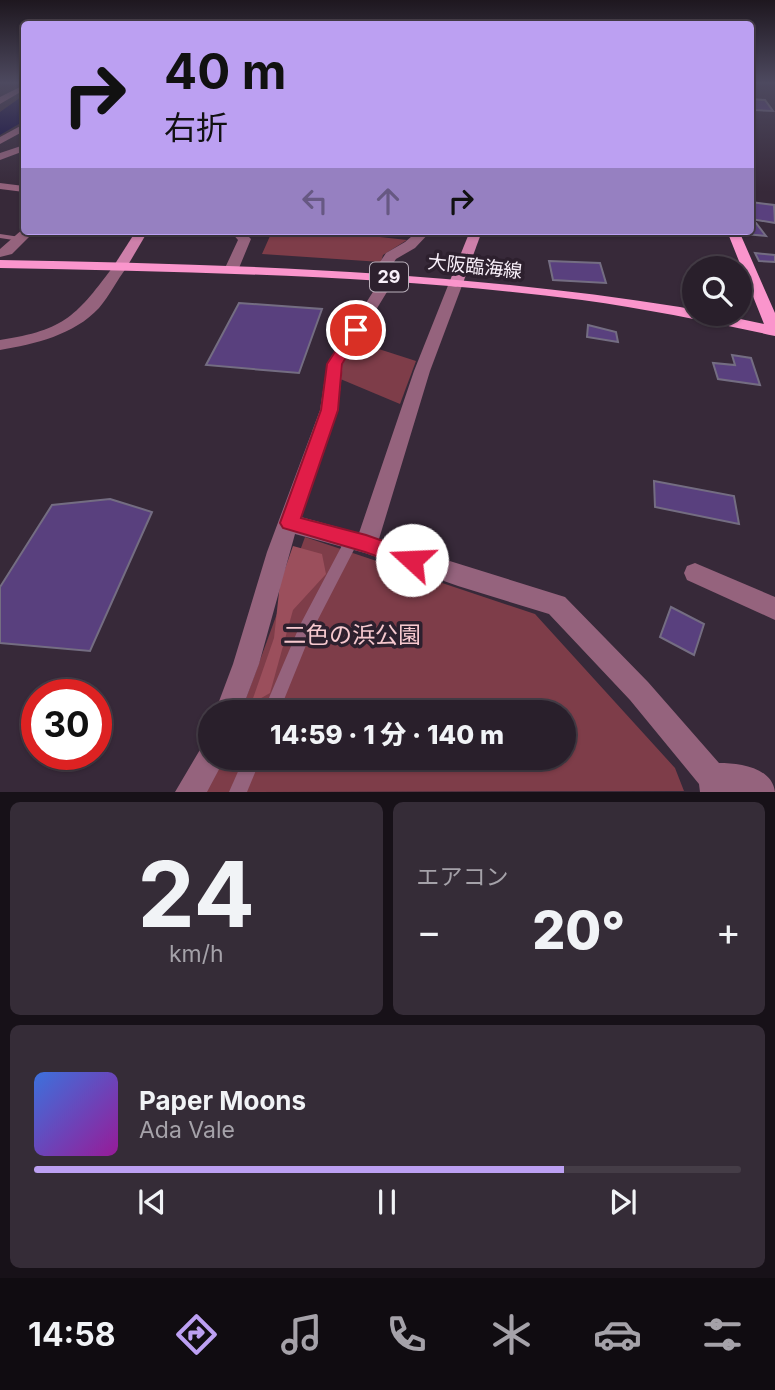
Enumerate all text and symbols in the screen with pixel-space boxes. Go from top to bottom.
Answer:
text: 40 m [164,42,287,101]
icon: right [49,49,140,140]
text: 右折 [164,108,228,147]
icon: left [296,182,334,220]
icon: ahead [369,182,407,220]
icon: right [442,182,480,220]
street label: 大阪臨海線 [426,250,523,283]
map controls [682,256,752,326]
button: search [682,256,752,326]
road number: 29 [370,262,408,292]
pin [326,300,386,360]
icon: arrive [337,311,375,349]
position arrow [375,523,449,597]
park label: 二色の浜公園 [283,621,421,649]
speed limit sign: 30 [21,679,112,770]
text: 14:59 · 1 分 · 140 m [270,719,504,750]
text: 24 [138,839,255,949]
text: エアコン [417,863,509,891]
text: 20° [532,899,625,962]
text: − [417,908,442,954]
text: + [716,908,741,954]
text: km/h [169,940,224,968]
text: Paper Moons [139,1085,306,1116]
text: Ada Vale [139,1116,235,1144]
icon: previous [133,1183,171,1221]
icon: pause [368,1183,406,1221]
icon: next [604,1183,642,1221]
icon: directions [172,1310,221,1359]
icon: music [277,1310,326,1359]
icon: phone [382,1310,431,1359]
icon: climate [487,1310,536,1359]
icon: car [593,1310,642,1359]
icon: filters [698,1310,747,1359]
text: 14:58 [28,1315,116,1354]

